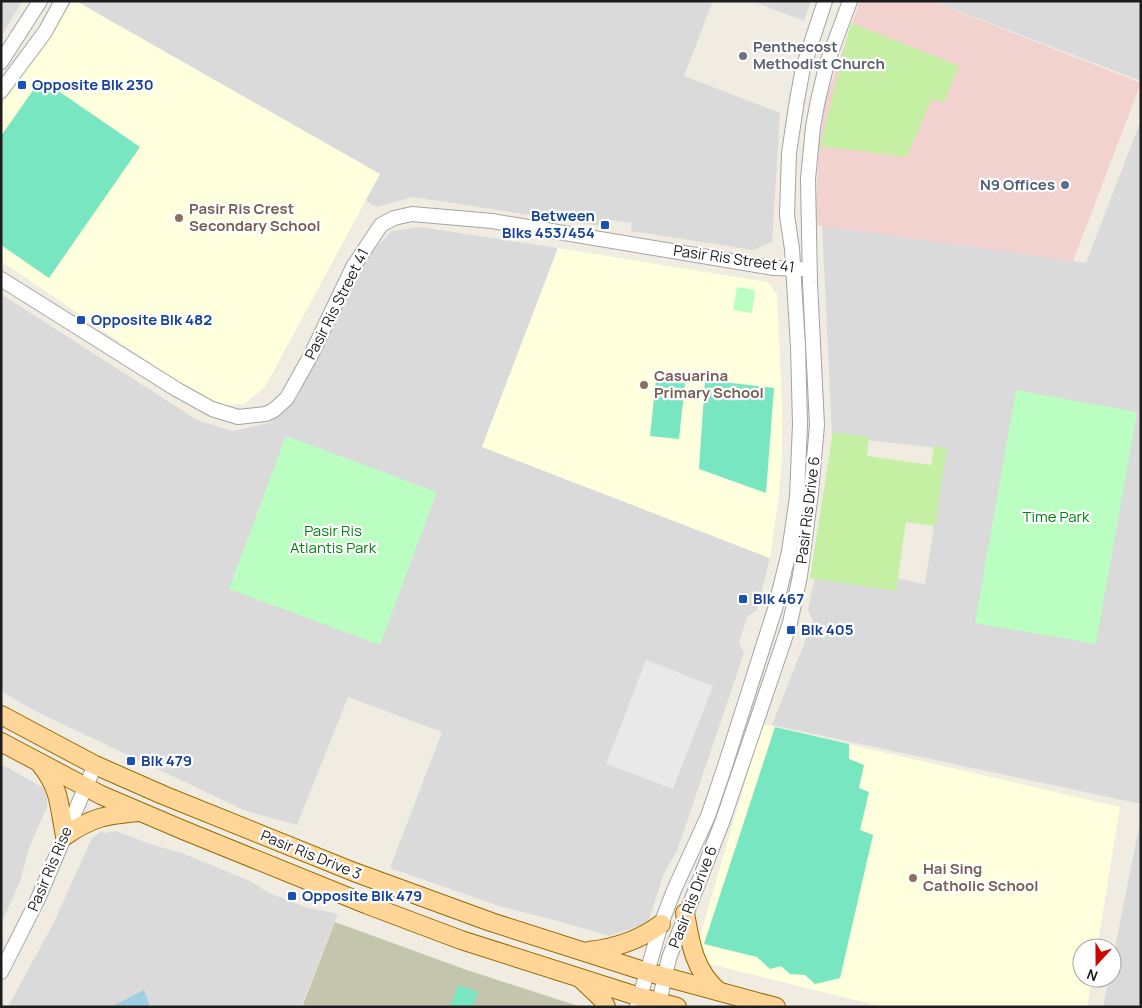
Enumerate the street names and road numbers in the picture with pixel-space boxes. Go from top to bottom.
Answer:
street label: Pasir Ris Street 41 [672,240,796,277]
street label: Pasir Ris Street 41 [299,244,374,363]
street label: Pasir Ris Drive 6 [790,455,825,565]
street label: Pasir Ris Rise [22,823,77,914]
street label: Pasir Ris Drive 3 [258,825,365,884]
street label: Pasir Ris Drive 6 [663,843,722,951]

